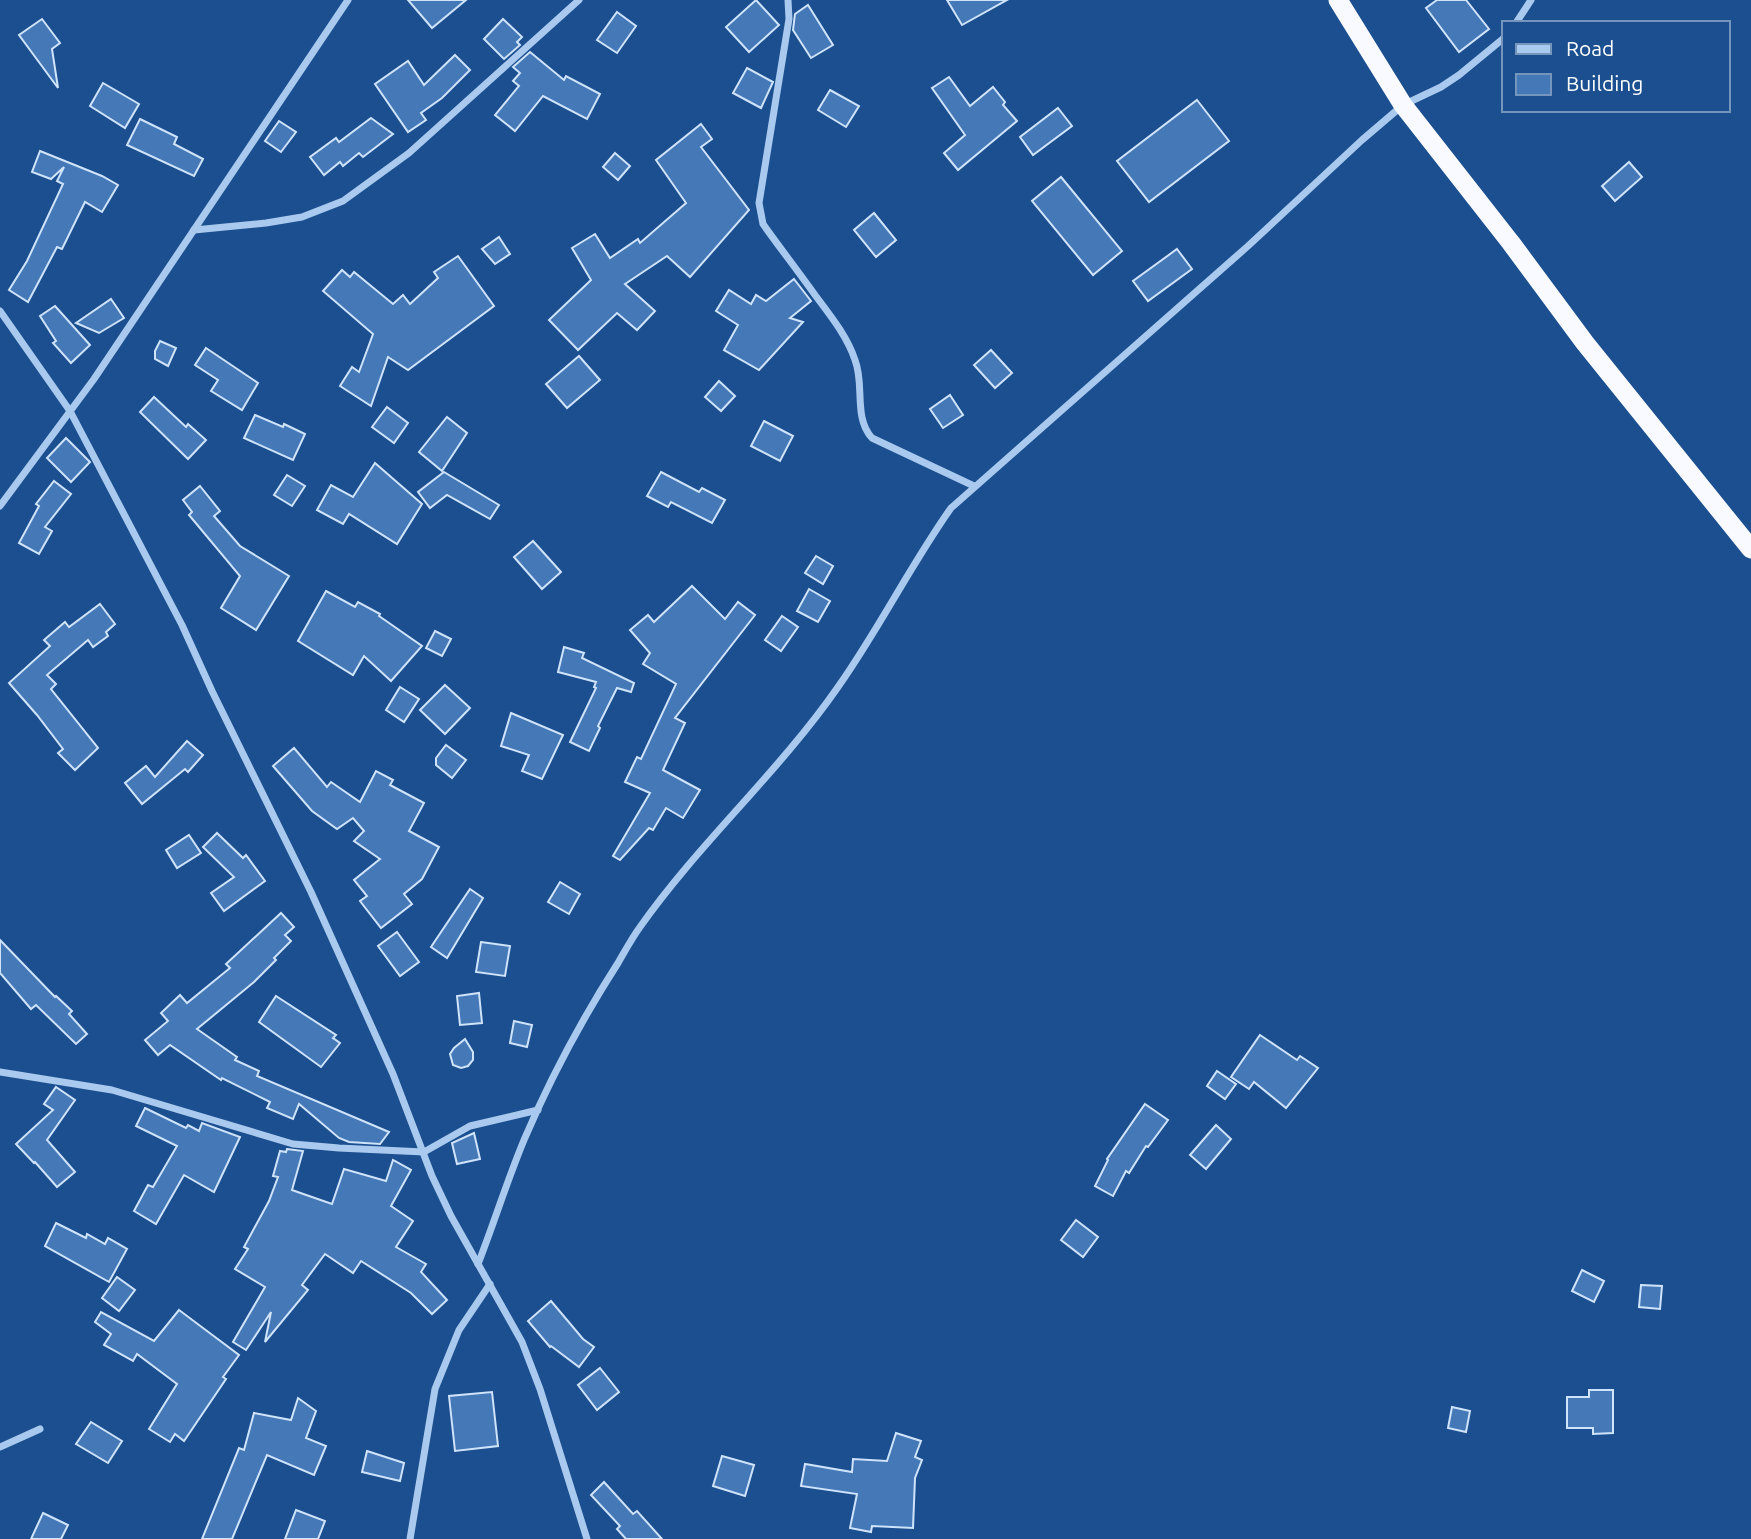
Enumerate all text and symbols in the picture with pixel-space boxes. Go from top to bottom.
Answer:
legend [1502,21,1730,112]
text: Road [1566,36,1614,60]
text: Building [1566,71,1643,95]

